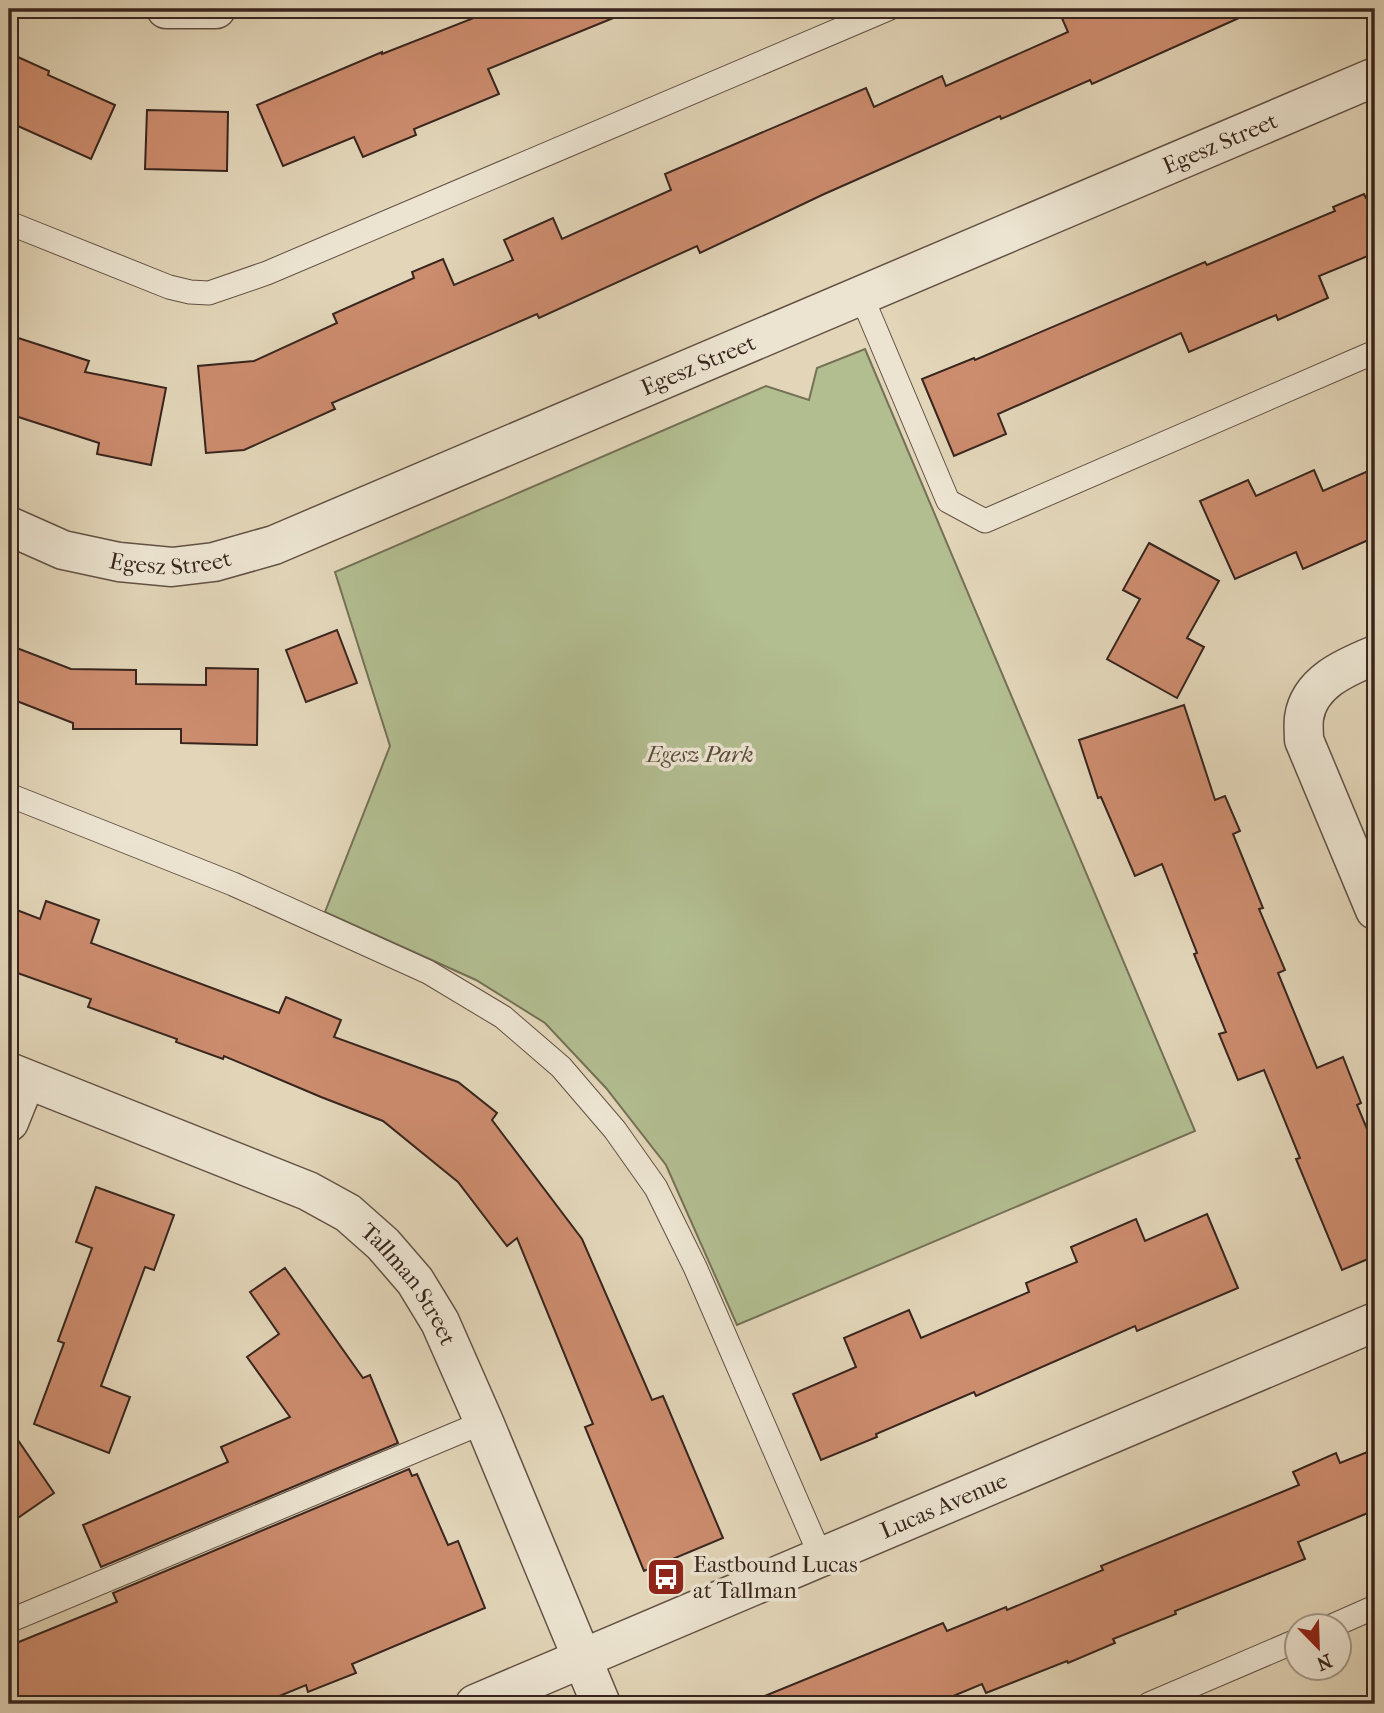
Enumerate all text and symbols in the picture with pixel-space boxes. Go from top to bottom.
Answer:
street label: Egesz Street [1159,107,1282,180]
street label: Egesz Street [637,329,760,402]
street label: Egesz Street [107,545,234,581]
park label: Egesz Park [644,741,754,768]
street label: Tallman Street [355,1218,461,1349]
street label: Lucas Avenue [876,1467,1011,1544]
place label: Eastbound Lucas at Tallman [693,1551,858,1604]
bus stop icon: Eastbound Lucas at Tallman [645,1556,687,1598]
north arrow [1282,1612,1352,1682]
text: N [1313,1649,1335,1675]

